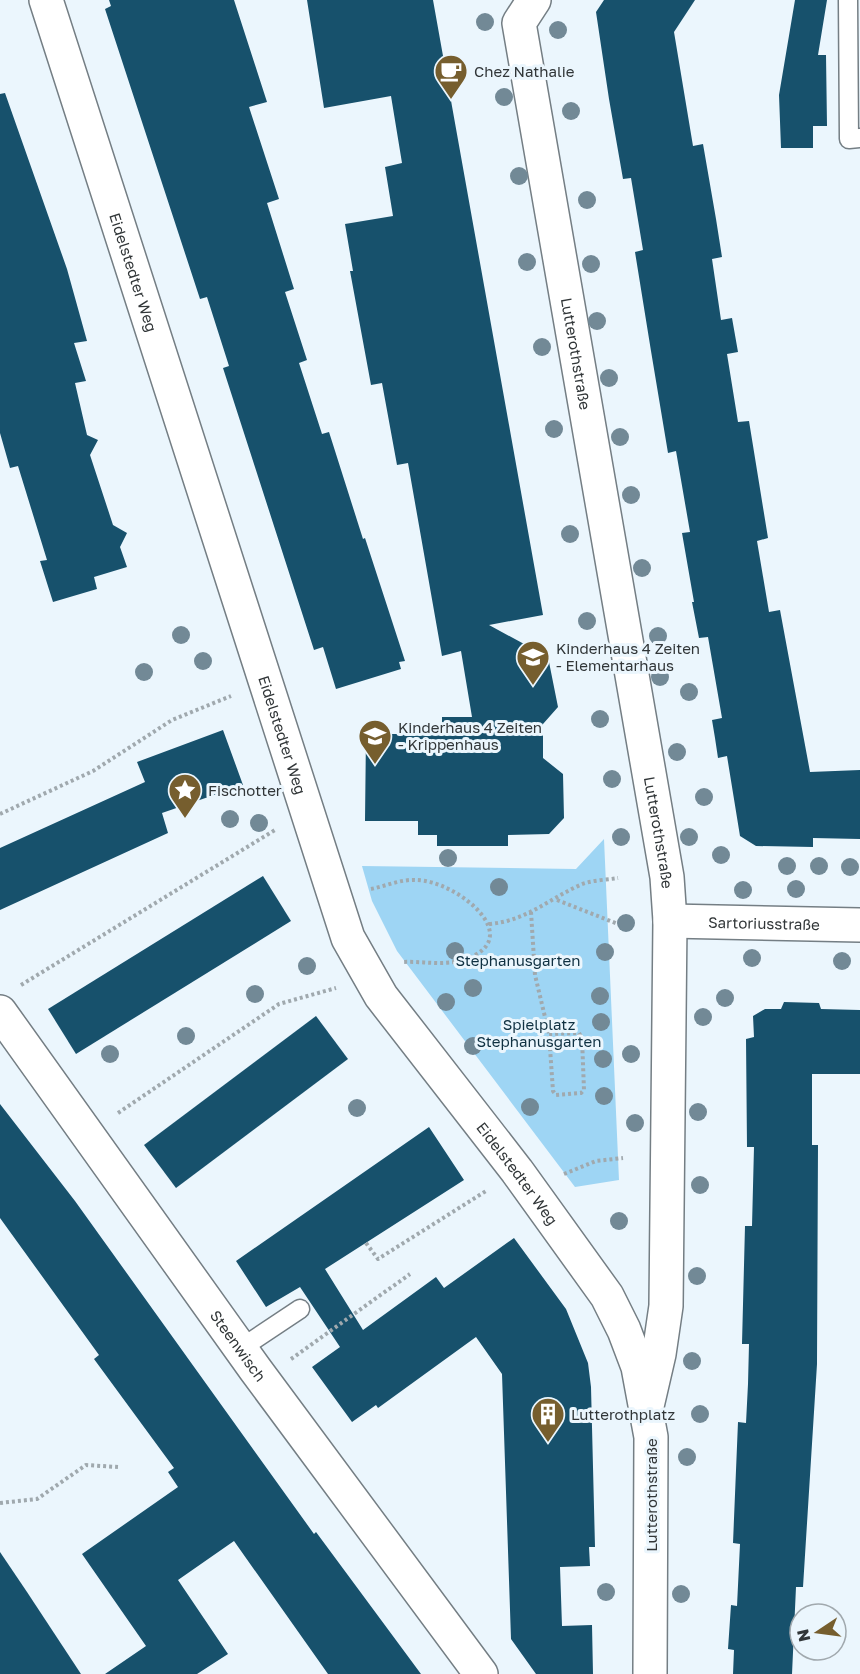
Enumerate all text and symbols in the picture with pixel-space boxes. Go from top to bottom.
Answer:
cafe icon: Chez Nathalie [433,53,469,100]
place label: Chez Nathalie [474,62,575,80]
street label: Eidelstedter Weg [106,210,161,334]
street label: Lutterothstraße [558,296,595,411]
school or university icon: Kinderhaus 4 Zeiten - Elementarhaus [515,639,551,686]
place label: Kinderhaus 4 Zeiten - Elementarhaus [556,639,700,674]
street label: Eidelstedter Weg [255,673,310,797]
school or university icon: Kinderhaus 4 Zeiten - Krippenhaus [357,718,393,765]
place label: Kinderhaus 4 Zeiten - Krippenhaus [398,718,542,753]
place icon: Fischotter [167,772,203,819]
street label: Lutterothstraße [641,775,677,889]
place label: Fischotter [208,781,282,799]
street label: Sartoriusstraße [708,913,820,933]
park label: Stephanusgarten [456,951,580,969]
park label: Spielplatz Stephanusgarten [477,1015,601,1050]
street label: Eidelstedter Weg [473,1118,562,1228]
street label: Steenwisch [207,1306,270,1385]
building icon: Lutterothplatz [530,1396,566,1443]
place label: Lutterothplatz [571,1405,675,1423]
street label: Lutterothstraße [642,1438,660,1552]
north arrow [788,1602,848,1662]
text: N [792,1627,814,1644]

